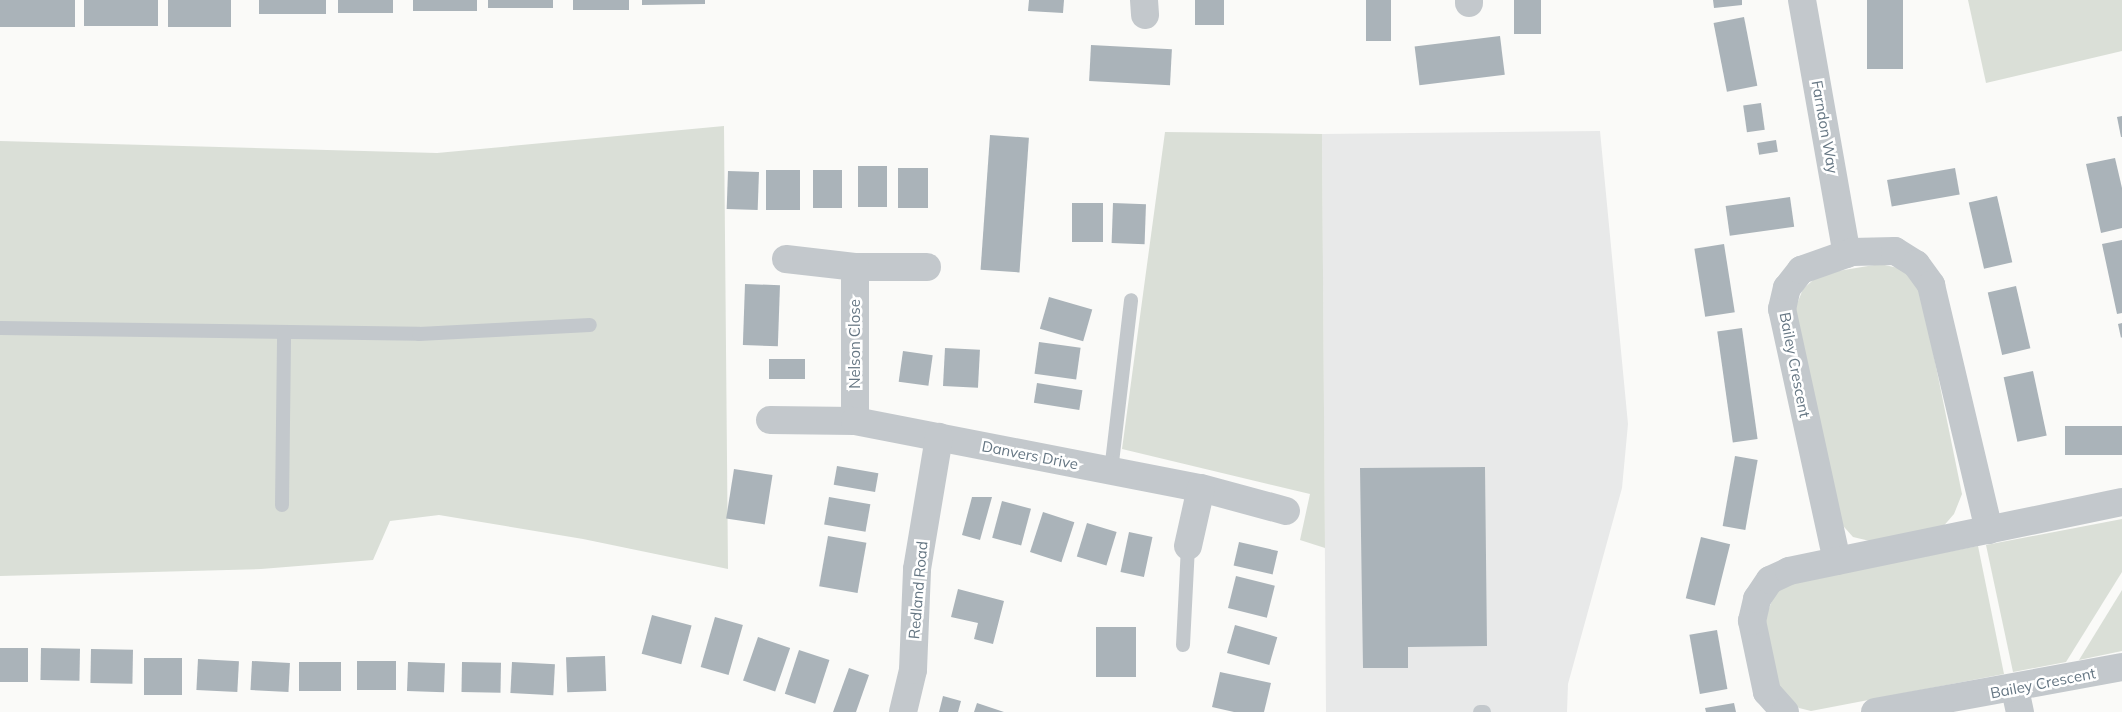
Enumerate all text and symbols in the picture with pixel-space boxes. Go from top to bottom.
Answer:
street label: Farndon Way [1808,79,1842,175]
street label: Nelson Close [846,299,864,389]
street label: Bailey Crescent [1776,311,1814,419]
street label: Danvers Drive [980,437,1080,473]
street label: Redland Road [905,540,931,640]
street label: Bailey Crescent [1989,664,2097,702]

